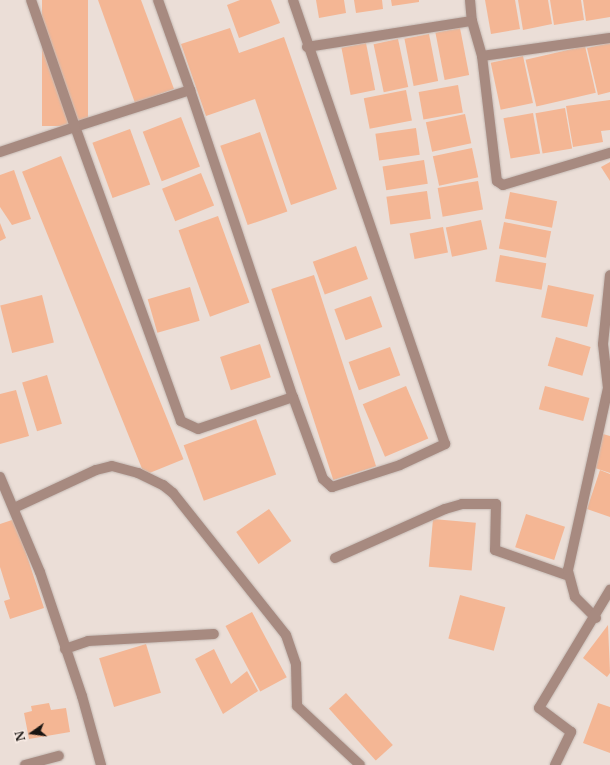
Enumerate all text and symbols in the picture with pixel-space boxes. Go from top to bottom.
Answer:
north arrow [12,713,52,753]
text: N [12,729,28,743]

